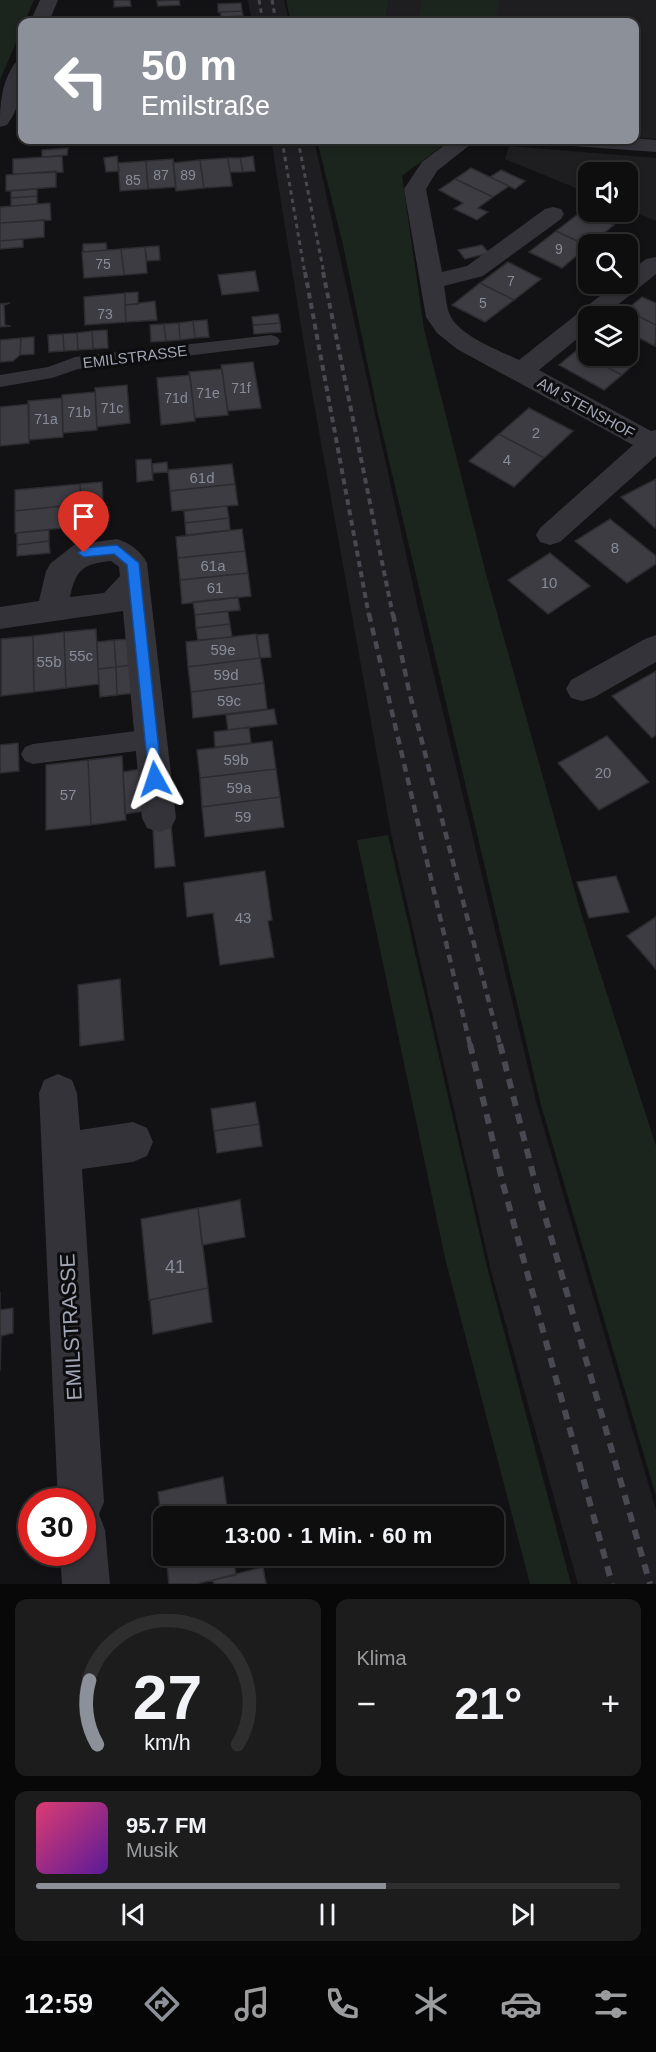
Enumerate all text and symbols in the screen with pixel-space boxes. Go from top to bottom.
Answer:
icon: left [42,42,120,120]
text: 50 m [141,42,237,89]
text: Emilstraße [141,91,270,121]
map controls [578,162,638,366]
button: sound [578,162,638,222]
house number: 87 [153,167,169,183]
house number: 89 [180,167,196,183]
house number: 85 [125,172,141,188]
button: search [578,234,638,294]
house number: 9 [555,241,563,257]
house number: 75 [95,256,111,272]
house number: 7 [507,273,515,289]
house number: 5 [479,295,487,311]
house number: 73 [97,306,113,322]
button: layers [578,306,638,366]
street label: EMILSTRASSE [82,342,188,371]
street label: AM STENSHOF [535,374,638,441]
house number: 71f [231,380,251,396]
house number: 71e [196,385,220,401]
house number: 71d [164,390,188,406]
house number: 71c [101,400,123,416]
house number: 71b [67,404,91,420]
house number: 71a [34,411,58,427]
house number: 2 [532,424,540,441]
house number: 4 [503,451,511,468]
house number: 61d [189,469,215,486]
pin [58,491,109,553]
icon: arrive [67,500,100,533]
house number: 8 [611,539,619,556]
house number: 61a [200,557,226,574]
house number: 10 [541,574,557,591]
house number: 61 [207,579,223,596]
house number: 59e [210,641,236,658]
house number: 55c [69,647,94,664]
house number: 55b [36,653,62,670]
house number: 59d [213,666,239,683]
house number: 59c [217,692,242,709]
position arrow [123,747,187,811]
house number: 59b [223,751,249,768]
house number: 20 [595,764,611,781]
house number: 59a [226,779,252,796]
house number: 57 [60,786,76,803]
house number: 59 [235,808,251,825]
house number: 43 [235,909,251,926]
street label: EMILSTRASSE [55,1253,86,1401]
house number: 41 [165,1257,185,1277]
speed limit sign: 30 [18,1488,96,1566]
text: 13:00 · 1 Min. · 60 m [225,1523,432,1548]
text: Klima [357,1647,407,1669]
text: 27 [133,1663,202,1732]
text: 21° [454,1678,522,1729]
text: − [357,1685,376,1722]
text: + [601,1685,620,1722]
text: km/h [145,1731,191,1755]
text: 95.7 FM [126,1813,207,1838]
text: Musik [126,1839,178,1861]
icon: previous [117,1898,150,1931]
icon: pause [311,1898,344,1931]
icon: next [506,1898,539,1931]
icon: directions [141,1983,183,2025]
icon: music [231,1983,273,2025]
icon: phone [321,1983,363,2025]
icon: climate [410,1983,452,2025]
icon: car [500,1983,542,2025]
icon: filters [590,1983,632,2025]
text: 12:59 [24,1989,93,2019]

